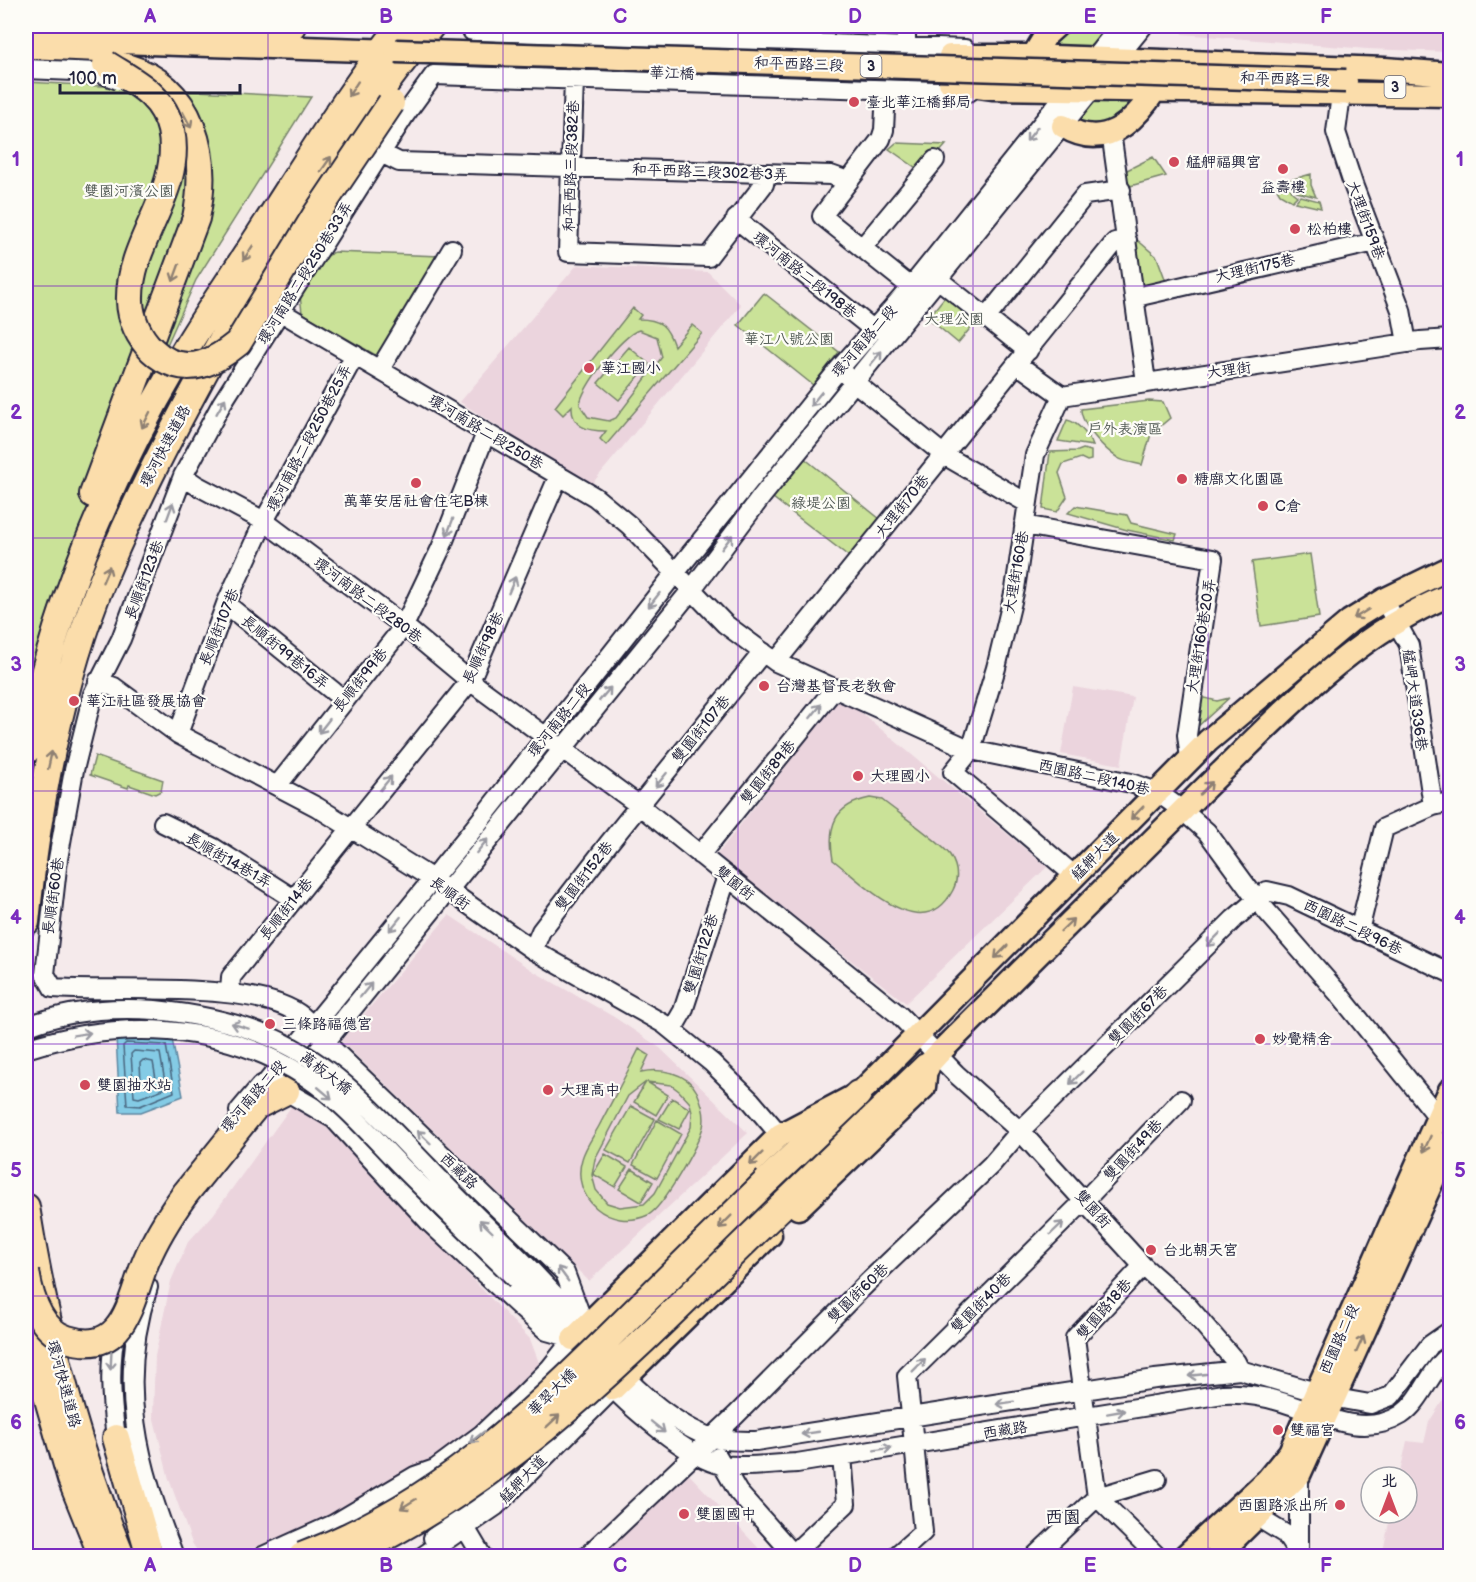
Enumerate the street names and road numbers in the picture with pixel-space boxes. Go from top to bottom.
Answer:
street label: 和平西路三段 [754,53,844,76]
road number: 3 [860,55,882,77]
street label: 華江橋 [649,63,695,84]
street label: 和平西路三段 [1240,68,1330,91]
road number: 3 [1384,76,1406,98]
street label: 和平西路三段382巷 [560,100,583,232]
street label: 和平西路三段302巷3弄 [632,160,788,185]
street label: 大理街159巷 [1342,178,1389,262]
street label: 環河南路二段250巷33弄 [254,198,357,348]
street label: 環河南路二段198巷 [749,228,860,323]
street label: 大理街175巷 [1213,250,1297,287]
street label: 環河南路二段 [828,301,901,382]
street label: 大理街 [1205,358,1253,383]
street label: 環河南路二段250巷25弄 [263,361,356,515]
street label: 環河南路二段250巷 [425,390,547,474]
street label: 環河快速道路 [136,402,195,490]
street label: 大理街70巷 [871,471,934,542]
street label: 大理街160巷 [1000,529,1033,615]
street label: 長順街123巷 [121,538,168,623]
street label: 環河南路二段280巷 [310,553,426,648]
street label: 大理街160巷20弄 [1183,577,1220,695]
street label: 長順街107巷 [195,586,244,669]
street label: 長順街98巷 [458,609,508,687]
street label: 長順街99巷16弄 [237,611,332,694]
street label: 長順街99巷 [329,644,392,716]
street label: 艋岬大道336巷 [1398,648,1431,752]
street label: 環河南路二段 [524,679,595,761]
street label: 雙園街107巷 [668,691,735,767]
street label: 雙園街89巷 [737,736,800,808]
street label: 西園路二段140巷 [1036,755,1151,800]
street label: 長順街14巷1弄 [183,828,275,893]
street label: 艋舺大道 [1068,828,1123,885]
street label: 雙園街152巷 [551,838,618,915]
street label: 長順街60巷 [39,856,68,936]
street label: 雙園街 [711,862,758,905]
street label: 長順街 [426,872,473,914]
street label: 長順街14巷 [255,874,317,944]
street label: 西園路二段96巷 [1300,895,1405,960]
street label: 雙園街122巷 [680,911,723,997]
street label: 雙園街67巷 [1105,982,1172,1049]
street label: 萬板大橋 [296,1048,355,1099]
street label: 環河南路二段 [217,1056,290,1137]
street label: 雙園街49巷 [1100,1115,1167,1185]
street label: 西藏路 [436,1149,481,1194]
street label: 雙園街 [1071,1186,1115,1232]
street label: 雙園街60巷 [824,1259,893,1327]
street label: 雙園街40巷 [947,1269,1016,1338]
street label: 雙園路18巷 [1073,1275,1136,1344]
street label: 西園路二段 [1316,1301,1363,1377]
street label: 環河快速道路 [43,1338,84,1430]
street label: 華翠大橋 [524,1365,581,1420]
street label: 西藏路 [981,1418,1029,1443]
street label: 艋舺大道 [496,1451,551,1508]

